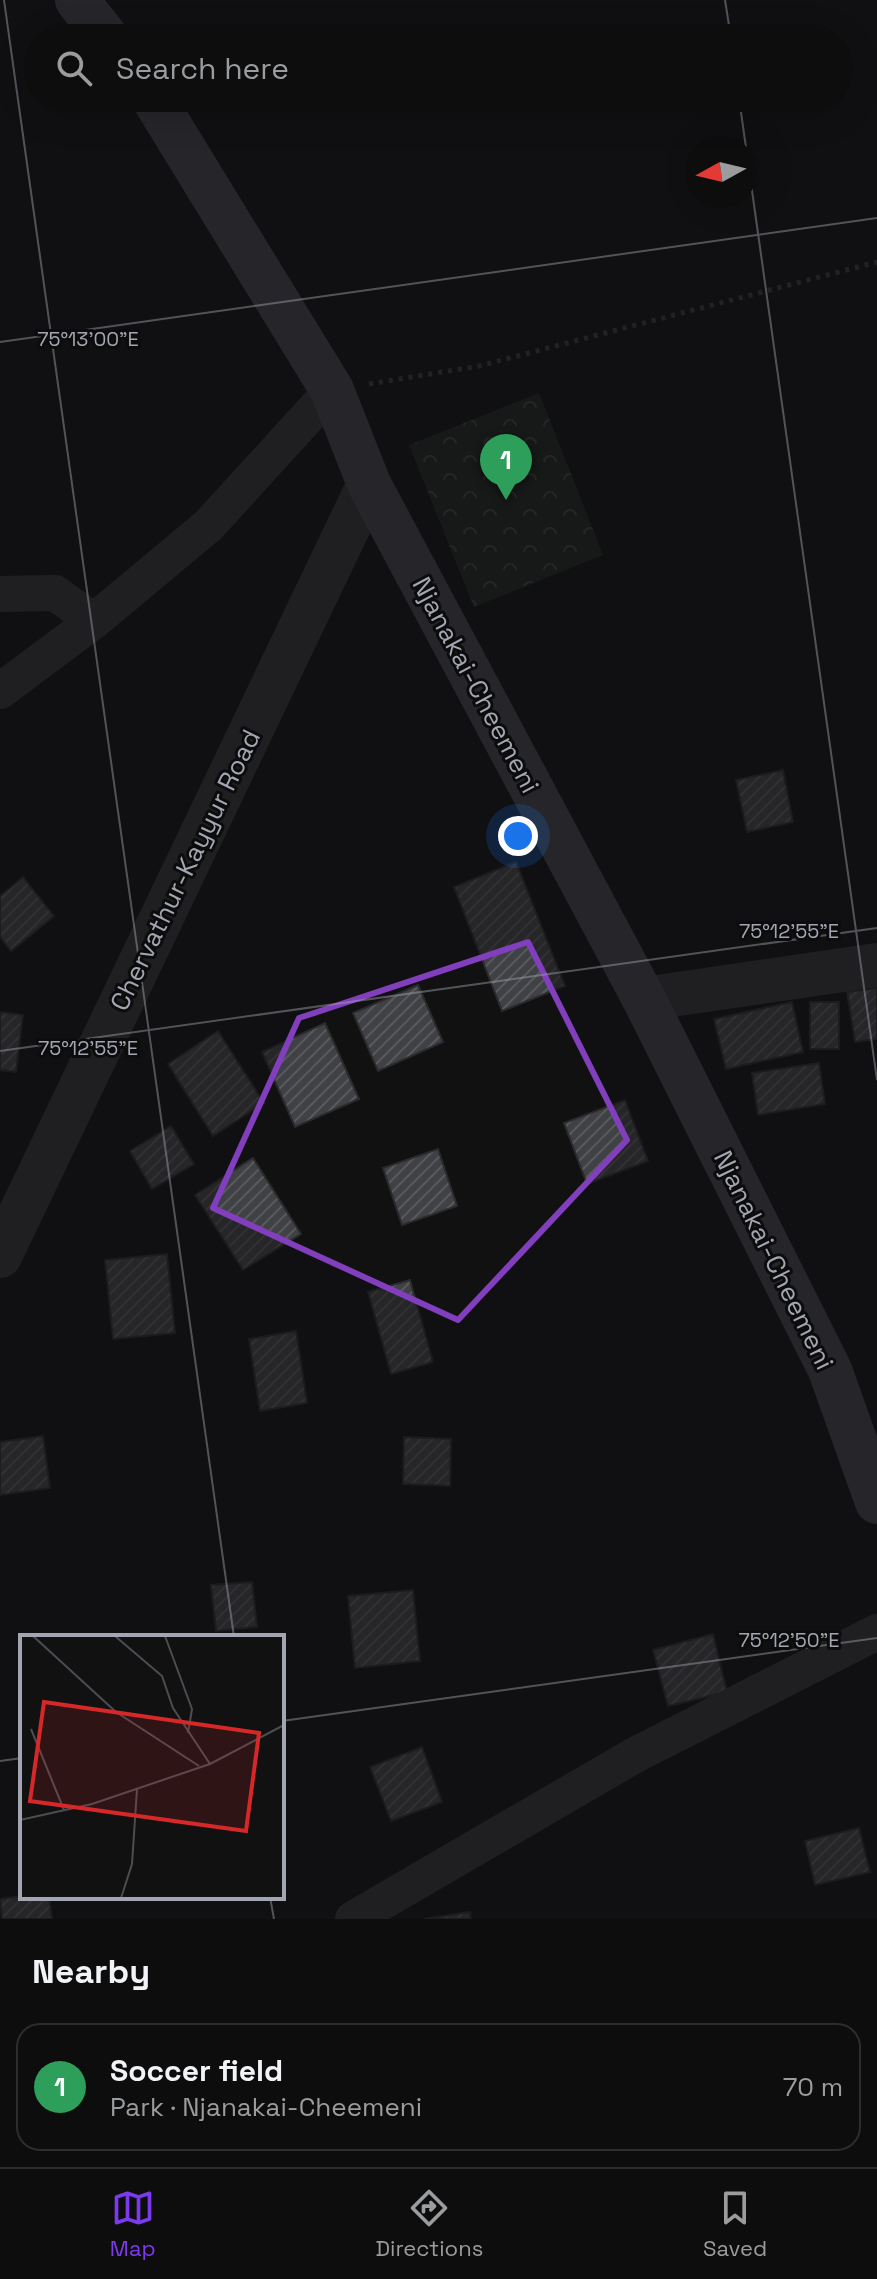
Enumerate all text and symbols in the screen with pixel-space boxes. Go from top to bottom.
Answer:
search box [24,24,853,112]
icon: search [52,46,96,90]
text: Search here [116,49,289,88]
north arrow [685,136,757,208]
text: 75°13'00"E [37,326,139,352]
pin: 1 [480,434,532,500]
street label: Njanakai-Cheemeni [405,571,547,799]
street label: Chervathur-Kayyur Road [102,724,268,1016]
your location [498,816,538,856]
text: 75°12'55"E [739,918,839,944]
text: 75°12'55"E [38,1035,138,1061]
street label: Njanakai-Cheemeni [706,1145,842,1375]
text: 75°12'50"E [739,1627,839,1653]
inset map [20,1635,284,1899]
text: Nearby [32,1950,150,1993]
text: Soccer field [110,2051,283,2090]
text: 1 [54,2070,66,2104]
text: 70 m [783,2070,843,2104]
text: Park · Njanakai-Cheemeni [110,2090,422,2124]
tab: Map [110,2186,156,2262]
tab: Directions [375,2186,483,2262]
tab: Saved [703,2186,767,2262]

